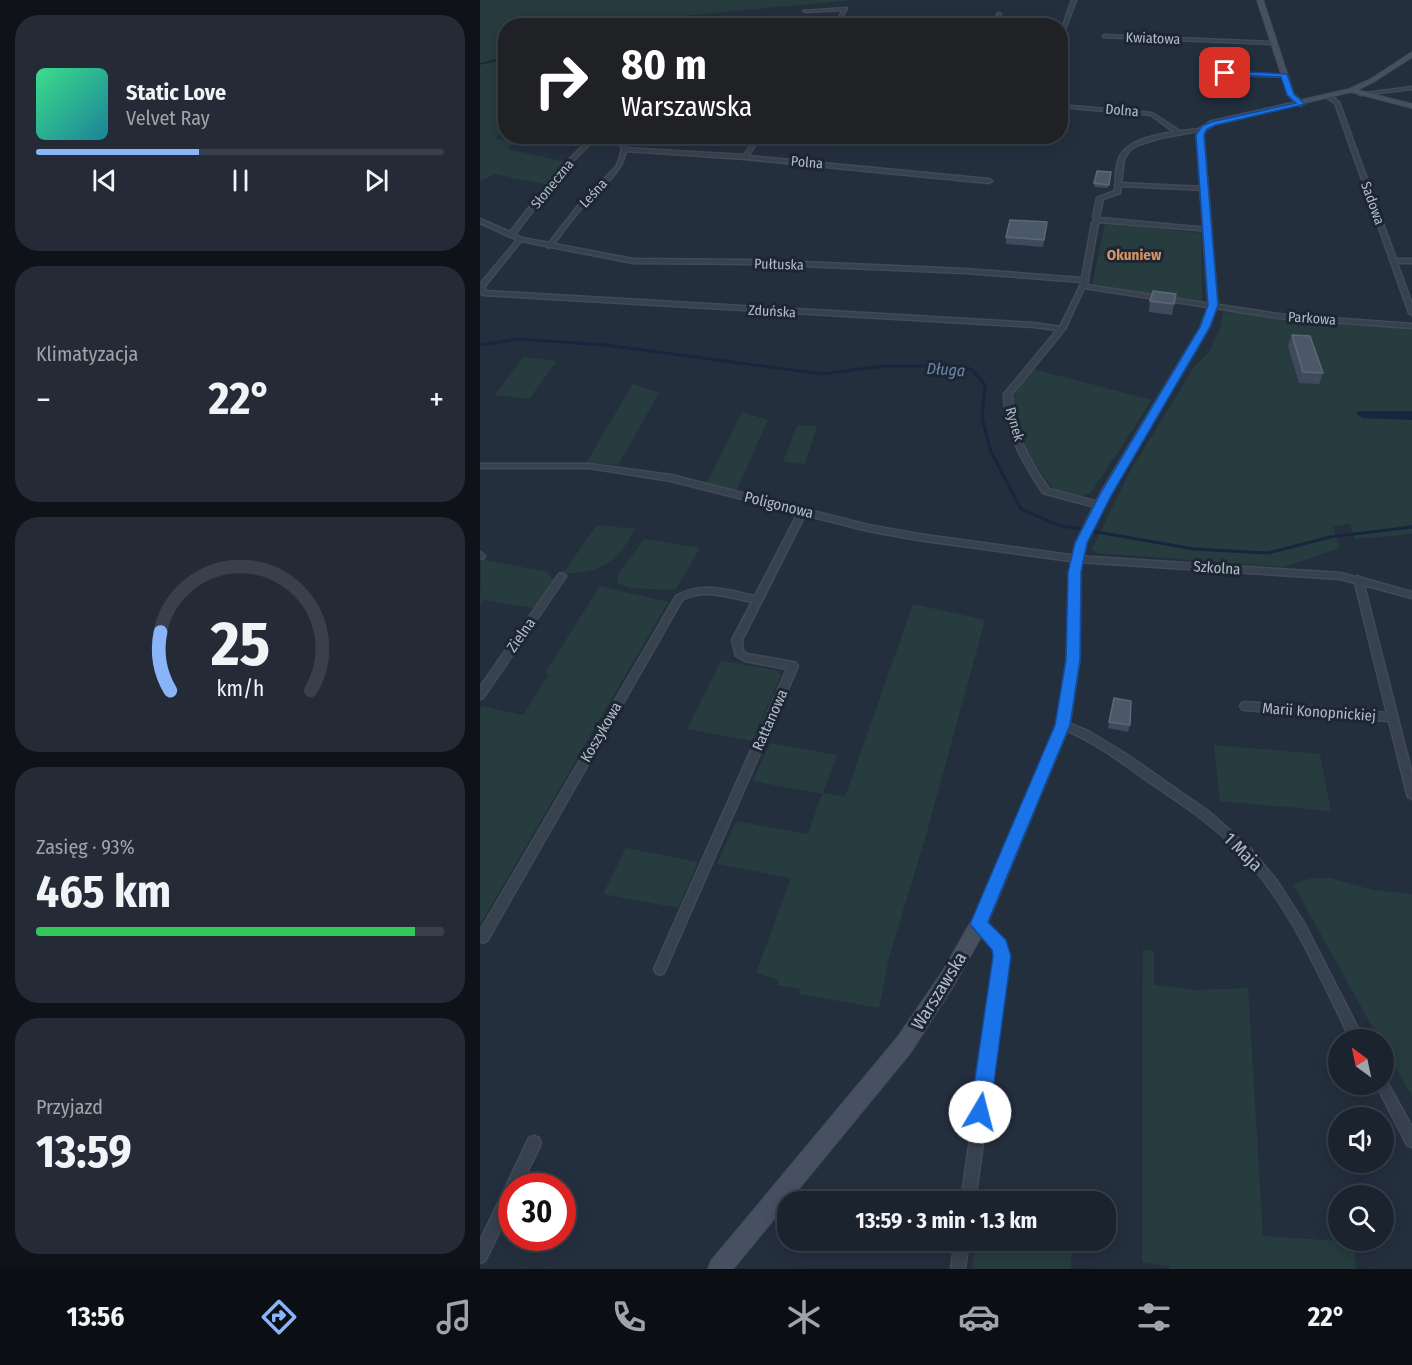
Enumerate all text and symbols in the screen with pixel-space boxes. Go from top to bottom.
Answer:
street label: Kwiatowa [1125,29,1181,48]
text: 80 m [621,40,707,90]
icon: right [522,42,600,120]
pin [1199,47,1250,98]
icon: arrive [1208,56,1241,89]
text: Static Love [126,79,226,106]
text: Warszawska [621,91,752,123]
street label: Dolna [1105,101,1139,120]
text: Velvet Ray [126,106,210,130]
street label: Polna [790,153,824,172]
street label: Słoneczna [527,156,577,212]
icon: previous [88,164,121,197]
icon: pause [224,164,257,197]
icon: next [360,164,393,197]
street label: Leśna [576,175,611,211]
street label: Sadowa [1357,179,1388,227]
district label: Okuniew [1107,246,1162,264]
street label: Pułtuska [754,255,804,274]
street label: Zduńska [748,302,796,321]
street label: Parkowa [1287,308,1337,329]
text: Klimatyzacja [36,342,138,366]
water label: Długa [926,359,966,380]
text: 22° [209,372,271,426]
text: − [36,380,51,420]
text: + [429,380,444,420]
street label: Rynek [1002,405,1028,444]
street label: Poligonowa [743,488,815,522]
street label: Szkolna [1193,557,1241,579]
text: 25 [209,608,270,683]
street label: Zielna [503,614,539,656]
text: km/h [216,677,264,703]
street label: Rattanowa [749,687,791,753]
street label: Koszykowa [577,699,625,765]
street label: Marii Konopnickiej [1262,699,1376,725]
street label: 1 Maja [1219,828,1267,876]
text: Zasięg · 93% [36,835,135,859]
text: 465 km [36,865,171,919]
street label: Warszawska [906,948,972,1034]
north arrow [1328,1029,1394,1095]
map controls [1328,1029,1394,1251]
position arrow [948,1080,1012,1144]
text: Przyjazd [36,1095,103,1119]
button: sound [1328,1107,1394,1173]
text: 13:59 [36,1125,132,1179]
speed limit sign: 30 [498,1173,576,1251]
button: search [1328,1185,1394,1251]
text: 13:59 · 3 min · 1.3 km [856,1207,1037,1234]
icon: directions [258,1296,300,1338]
icon: music [433,1296,475,1338]
icon: phone [608,1296,650,1338]
icon: climate [783,1296,825,1338]
icon: car [958,1296,1000,1338]
icon: filters [1133,1296,1175,1338]
text: 13:56 [67,1301,125,1333]
text: 22° [1308,1301,1345,1333]

